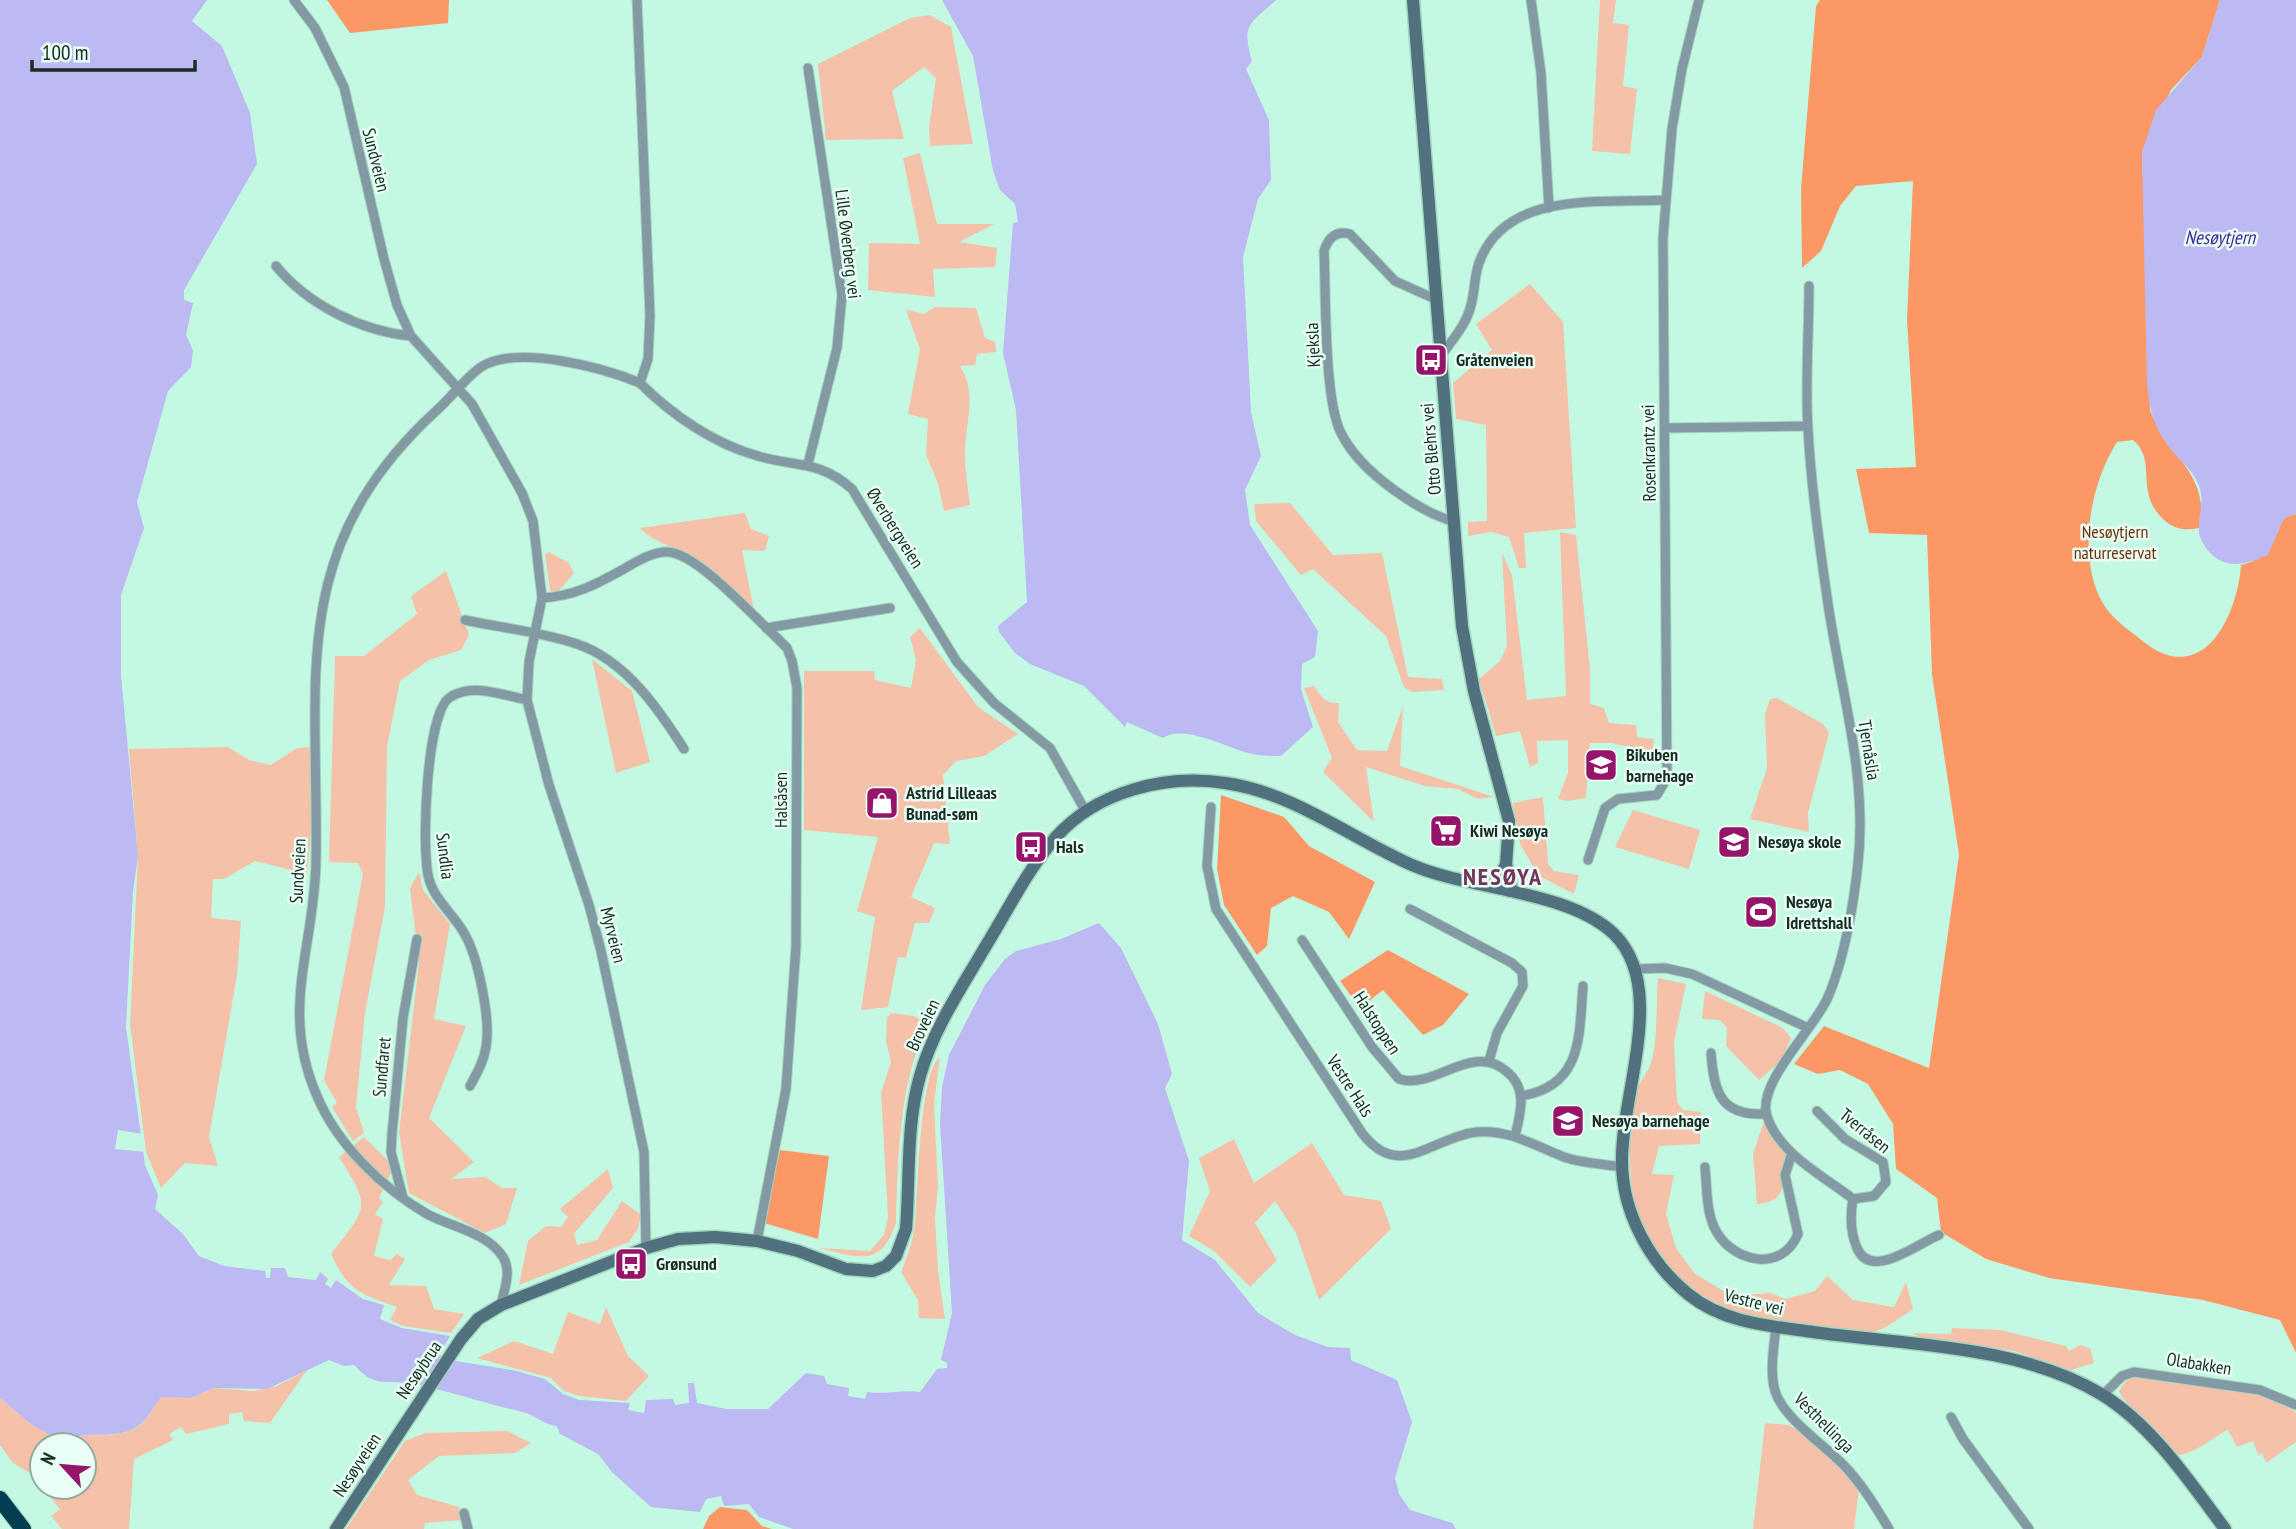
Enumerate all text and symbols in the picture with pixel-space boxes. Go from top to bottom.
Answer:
scale bar [32,28,194,72]
text: 100 m [42,39,88,66]
street label: Sundveien [357,126,395,194]
street label: Lille Øverberg vei [830,188,867,300]
water label: Nesøytjern [2185,225,2257,249]
street label: Kjeksla [1300,322,1325,368]
bus stop icon: Gråtenveien [1412,341,1450,379]
place label: Gråtenveien [1456,348,1533,371]
street label: Otto Blehrs vei [1415,402,1446,496]
street label: Rosenkrantz vei [1636,404,1661,502]
street label: Øverbergveien [862,483,929,572]
park label: Nesøytjern naturreservat [2074,520,2156,564]
street label: Tjernåslia [1853,718,1886,782]
place label: Bikuben barnehage [1626,743,1694,787]
school or university icon: Bikuben barnehage [1582,746,1620,784]
street label: Halsåsen [769,772,792,828]
place label: Astrid Lilleaas Bunad-søm [905,781,997,825]
shop icon: Astrid Lilleaas Bunad-søm [863,784,901,822]
supermarket icon: Kiwi Nesøya [1427,812,1465,850]
place label: Kiwi Nesøya [1470,819,1548,842]
school or university icon: Nesøya skole [1715,823,1753,861]
bus stop icon: Hals [1012,828,1050,866]
place label: Nesøya skole [1758,830,1842,853]
street label: Sundlia [431,831,460,880]
place label: Hals [1056,835,1084,858]
street label: Sundveien [284,838,311,904]
district label: NESØYA [1463,861,1543,892]
place label: Nesøya Idrettshall [1786,890,1853,934]
sports icon: Nesøya Idrettshall [1742,893,1780,931]
street label: Myrveien [595,905,632,965]
street label: Halstoppen [1349,987,1406,1059]
street label: Broveien [901,995,945,1054]
street label: Sundfaret [367,1036,396,1098]
street label: Vestre Hals [1321,1050,1379,1121]
school or university icon: Nesøya barnehage [1549,1102,1587,1140]
street label: Tverråsen [1835,1103,1896,1158]
place label: Nesøya barnehage [1592,1109,1710,1132]
bus stop icon: Grønsund [612,1245,650,1283]
place label: Grønsund [656,1252,717,1275]
street label: Vestre vei [1721,1283,1786,1320]
street label: Nesøybrua [391,1336,446,1403]
street label: Olabakken [2165,1347,2233,1380]
street label: Vesthellinga [1788,1387,1860,1458]
street label: Nesøyveien [327,1428,386,1501]
north arrow [28,1431,98,1501]
text: N [35,1449,61,1468]

